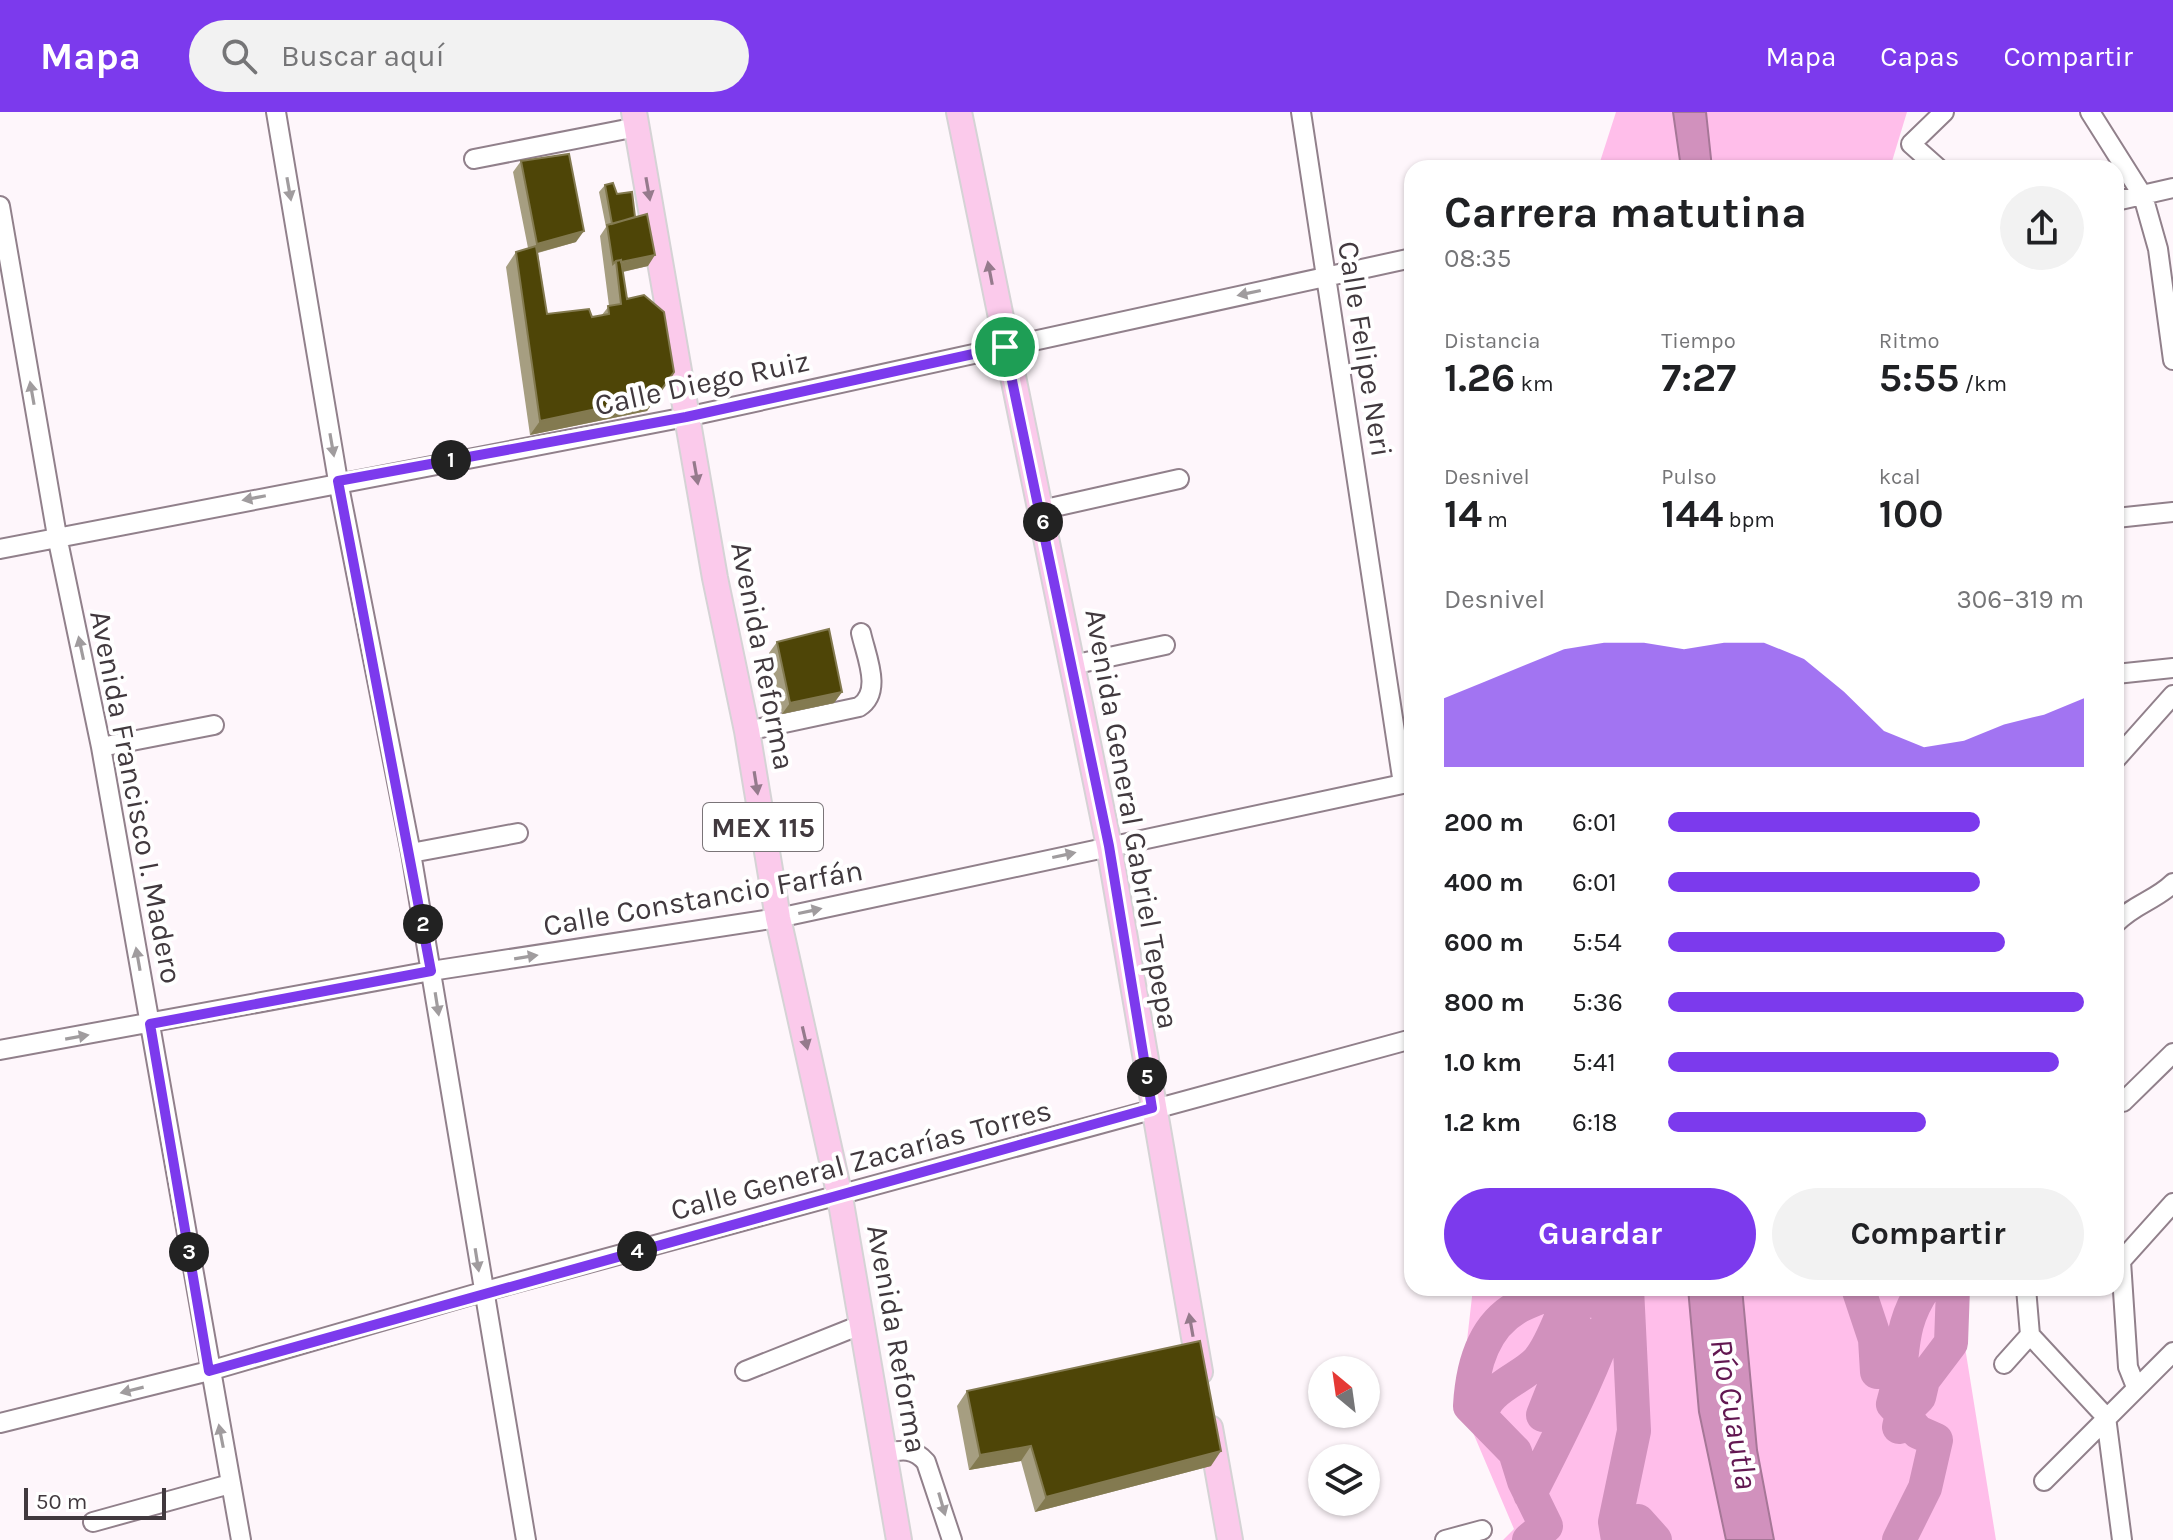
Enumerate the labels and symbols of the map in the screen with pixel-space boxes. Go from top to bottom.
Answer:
one-way arrow [284,177,296,202]
one-way arrow [642,177,654,202]
street label: Calle Felipe Neri [1330,239,1400,459]
one-way arrow [984,260,996,285]
one-way arrow [1236,287,1261,300]
pin [971,313,1039,381]
street label: Calle Diego Ruiz [591,343,813,423]
one-way arrow [26,380,38,405]
one-way arrow [327,433,339,458]
pin: 1 [431,440,471,480]
one-way arrow [691,461,703,486]
one-way arrow [241,492,266,504]
pin: 6 [1023,502,1063,542]
street label: Avenida Reforma [723,539,803,773]
street label: Avenida General Gabriel Tepepa [1077,606,1187,1032]
street label: Avenida Francisco I. Madero [82,607,190,987]
one-way arrow [74,636,86,661]
one-way arrow [750,771,763,796]
road number: MEX 115 [703,803,823,851]
one-way arrow [1052,848,1077,861]
street label: Calle Constancio Farfán [540,852,866,944]
pin: 2 [403,904,443,944]
one-way arrow [798,904,823,917]
one-way arrow [132,946,144,971]
one-way arrow [514,950,539,962]
one-way arrow [431,991,443,1016]
one-way arrow [799,1026,812,1051]
one-way arrow [65,1030,90,1042]
pin: 5 [1127,1057,1167,1097]
street label: Calle General Zacarías Torres [667,1092,1055,1228]
street label: Avenida Reforma [859,1222,935,1456]
pin: 4 [617,1231,657,1271]
pin: 3 [169,1232,209,1272]
one-way arrow [471,1248,484,1273]
one-way arrow [1185,1313,1197,1338]
water label: Río Cuautla [1703,1336,1765,1492]
north arrow [1308,1356,1380,1428]
one-way arrow [120,1384,145,1396]
one-way arrow [215,1423,227,1448]
scale bar [24,1484,166,1520]
one-way arrow [936,1493,949,1517]

